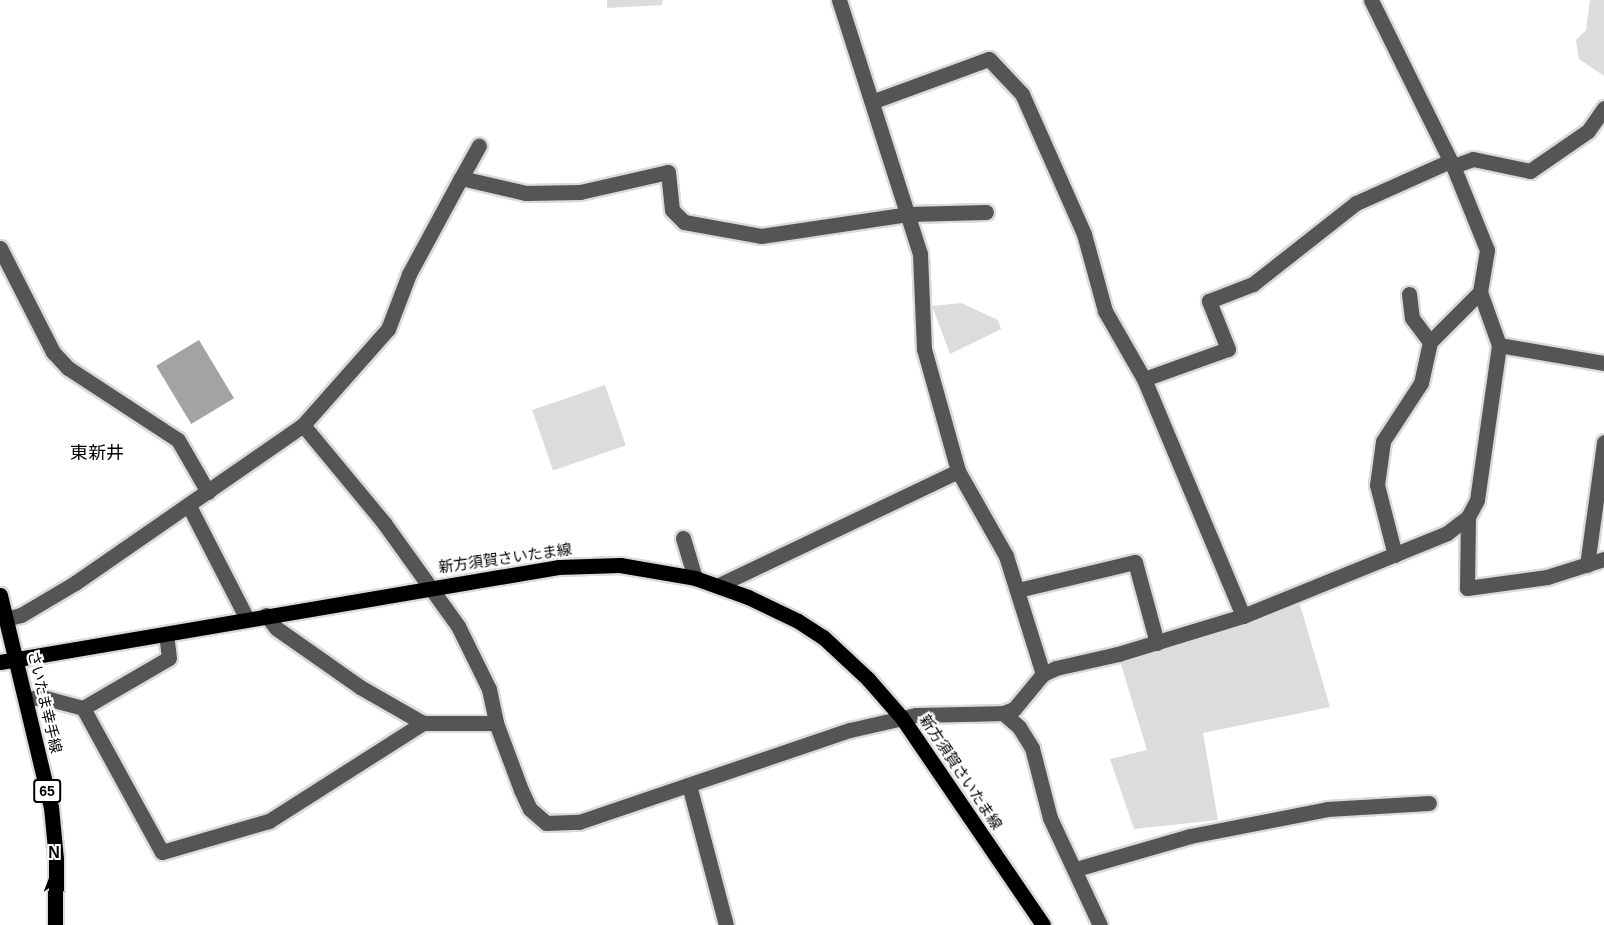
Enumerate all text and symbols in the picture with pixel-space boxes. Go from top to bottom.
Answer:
district label: 東新井 [70,442,124,464]
street label: 新方須賀さいたま線 [437,540,573,576]
street label: さいたま幸手線 [24,649,66,755]
street label: 新方須賀さいたま線 [916,711,1006,833]
road number: 65 [32,780,62,802]
north arrow [24,841,84,901]
text: N [48,844,60,861]

